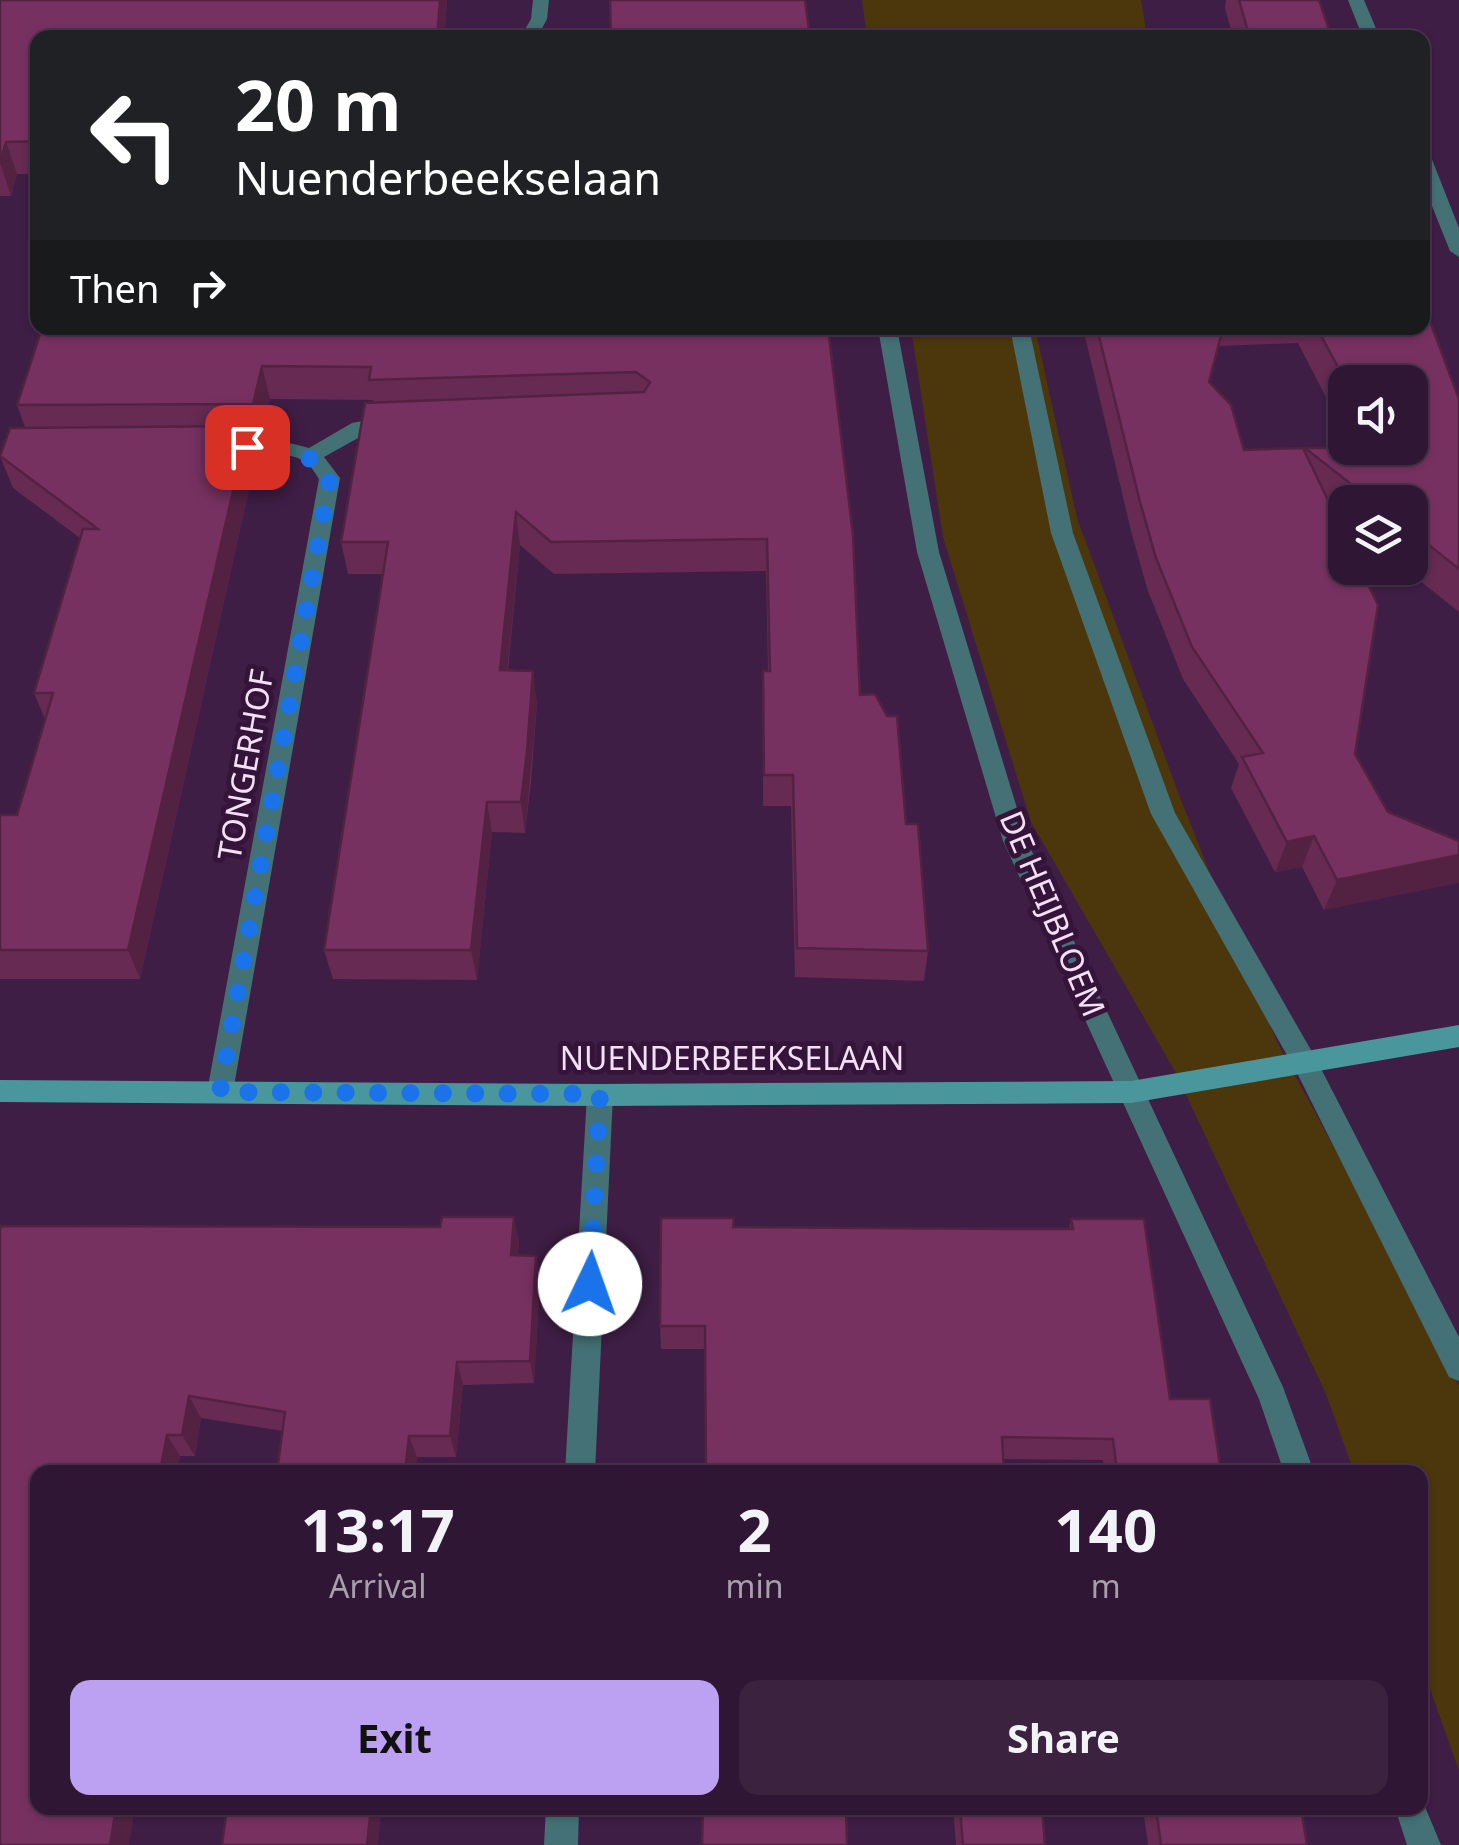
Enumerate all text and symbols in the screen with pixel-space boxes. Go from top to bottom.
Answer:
text: 20 m [235,56,402,152]
icon: left [70,70,200,200]
text: Nuenderbeekselaan [235,147,661,208]
icon: right [180,260,235,315]
text: Then [70,262,160,314]
map controls [1328,365,1428,585]
button: sound [1328,365,1428,465]
pin [205,405,290,490]
icon: arrive [220,420,275,475]
button: layers [1328,485,1428,585]
street label: TONGERHOF [207,666,282,863]
street label: DE HEIJBLOEM [991,804,1116,1023]
street label: NUENDERBEEKSELAAN [560,1036,904,1079]
position arrow [538,1232,642,1336]
text: 13:17 [301,1488,455,1570]
text: 2 [737,1488,772,1570]
text: 140 [1054,1488,1157,1570]
text: Arrival [329,1564,427,1607]
text: min [726,1564,784,1607]
text: m [1091,1564,1121,1607]
button: Exit [70,1680,719,1795]
button: Share [739,1680,1388,1795]

